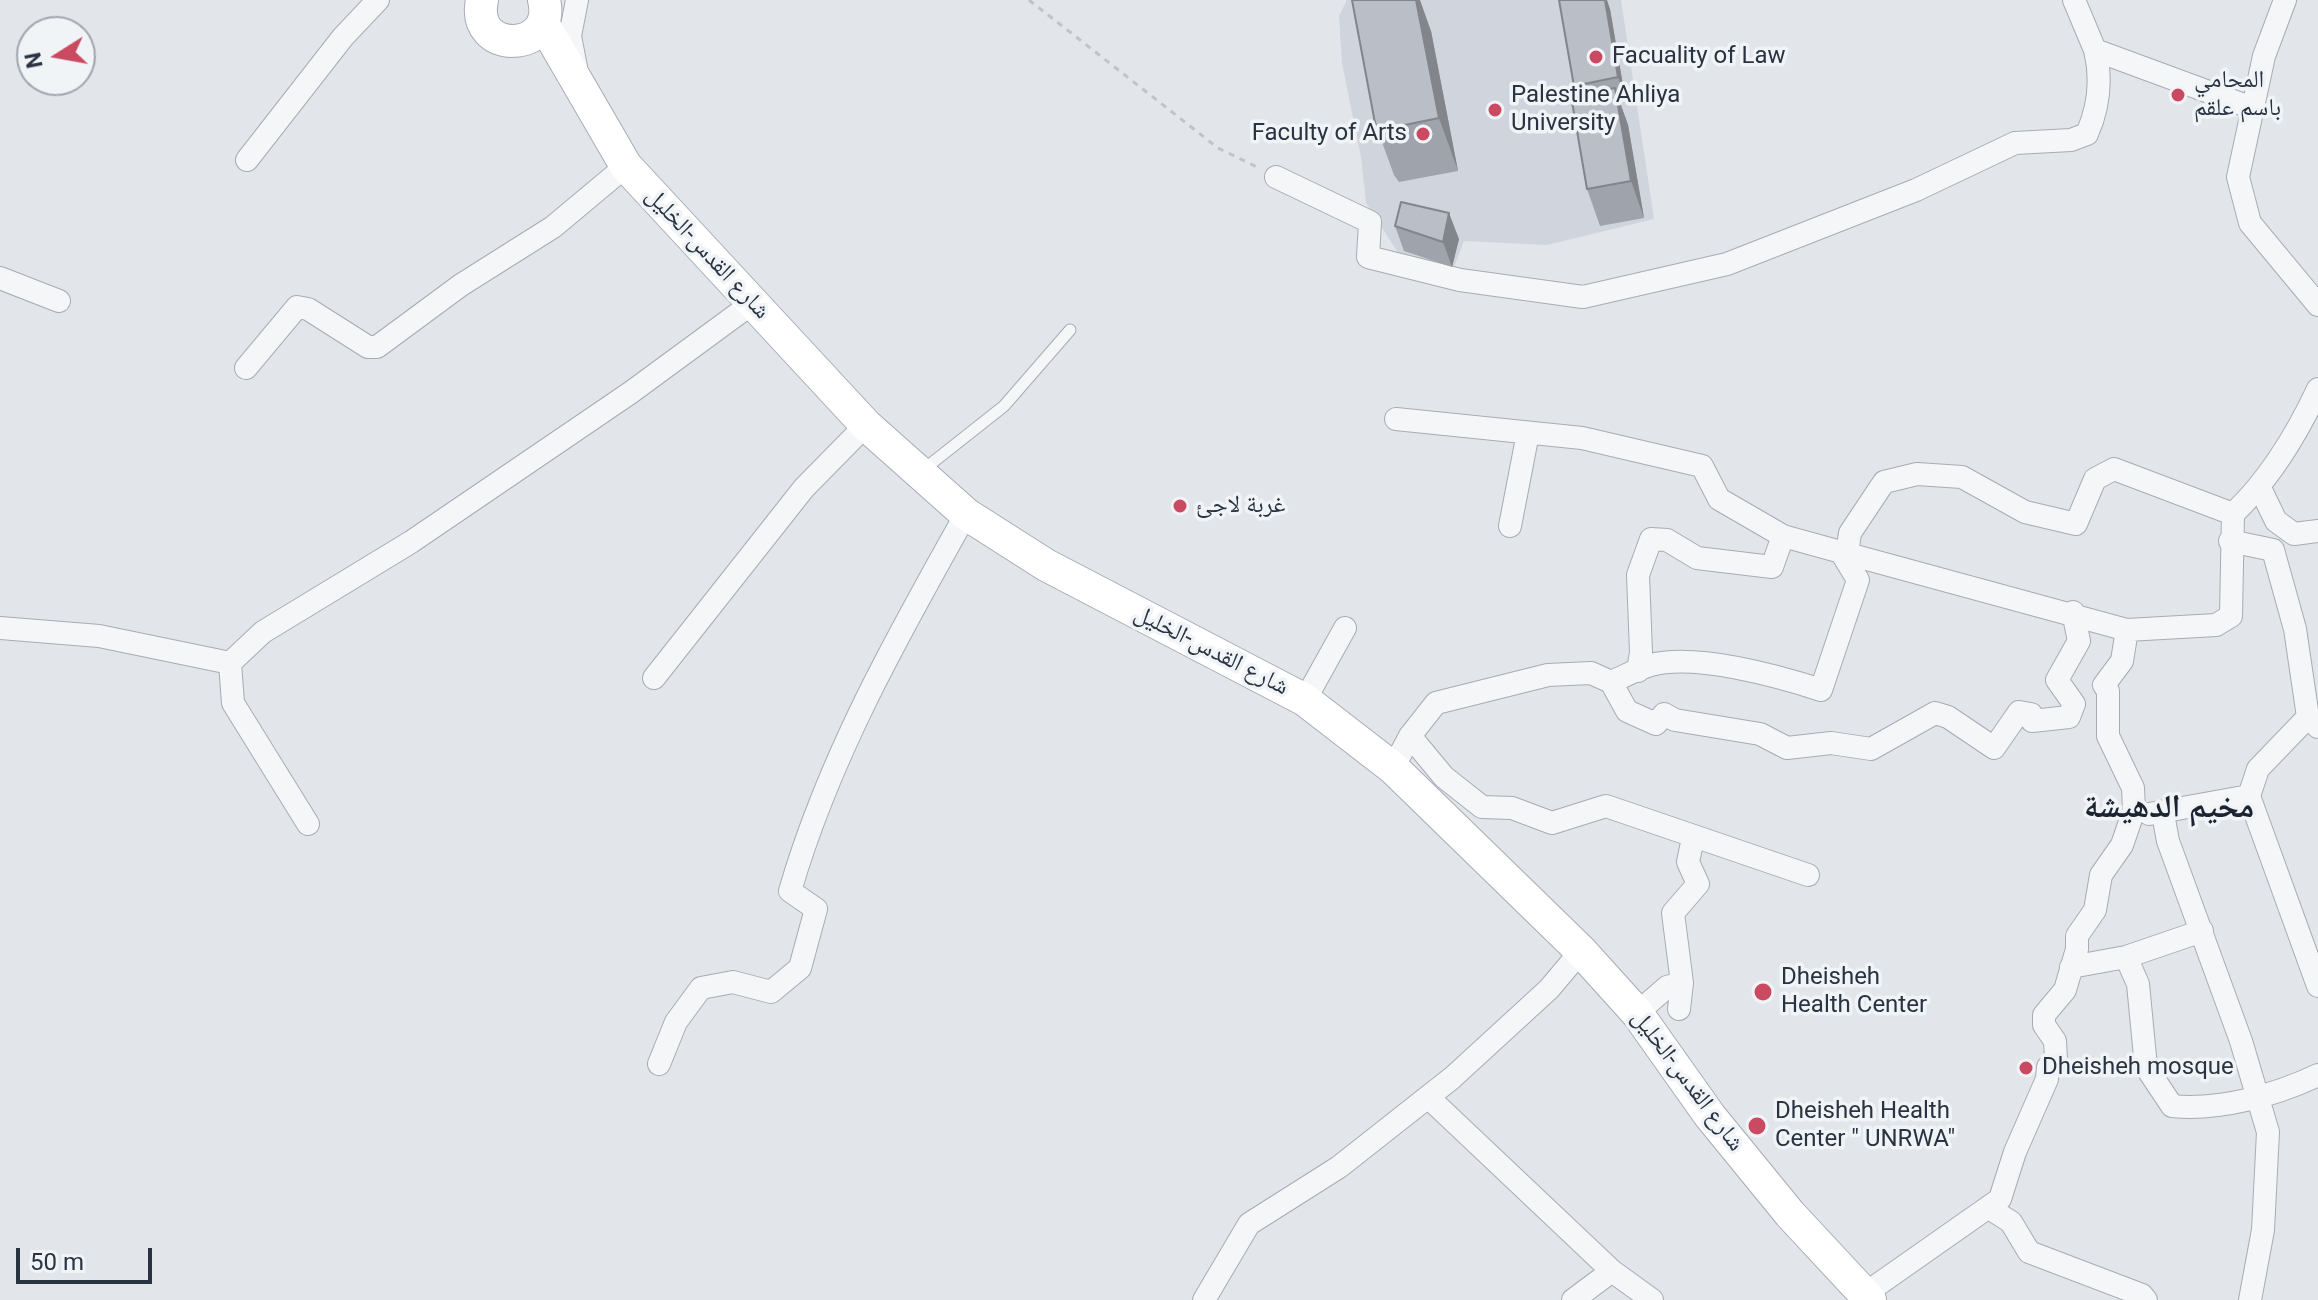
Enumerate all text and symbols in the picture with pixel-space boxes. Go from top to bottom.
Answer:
north arrow [16,16,96,96]
place label: Facuality of Law [1612,43,1786,71]
marker: Facuality of Law [1587,48,1605,66]
text: N [20,50,48,70]
place label: المحامي باسم علقم [2194,67,2281,123]
place label: Palestine Ahliya University [1511,82,1680,138]
marker: المحامي باسم علقم [2169,86,2187,104]
marker: Palestine Ahliya University [1486,101,1504,119]
place label: Faculty of Arts [1252,120,1407,148]
marker: Faculty of Arts [1414,125,1432,143]
street label: شارع القدس-الخليل [639,182,775,326]
place label: غربة لاجئ [1196,492,1285,520]
marker: غربة لاجئ [1171,497,1189,515]
street label: شارع القدس-الخليل [1129,600,1293,702]
district label: مخيم الدهيشة [2084,790,2254,828]
place label: Dheisheh Health Center [1781,964,1927,1020]
marker: Dheisheh Health Center [1752,981,1774,1003]
street label: شارع القدس-الخليل [1625,1005,1749,1157]
place label: Dheisheh mosque [2042,1054,2234,1082]
marker: Dheisheh mosque [2017,1059,2035,1077]
place label: Dheisheh Health Center " UNRWA" [1775,1098,1955,1154]
marker: Dheisheh Health Center " UNRWA" [1746,1115,1768,1137]
scale bar [20,1232,156,1282]
text: 50 m [30,1248,84,1276]

